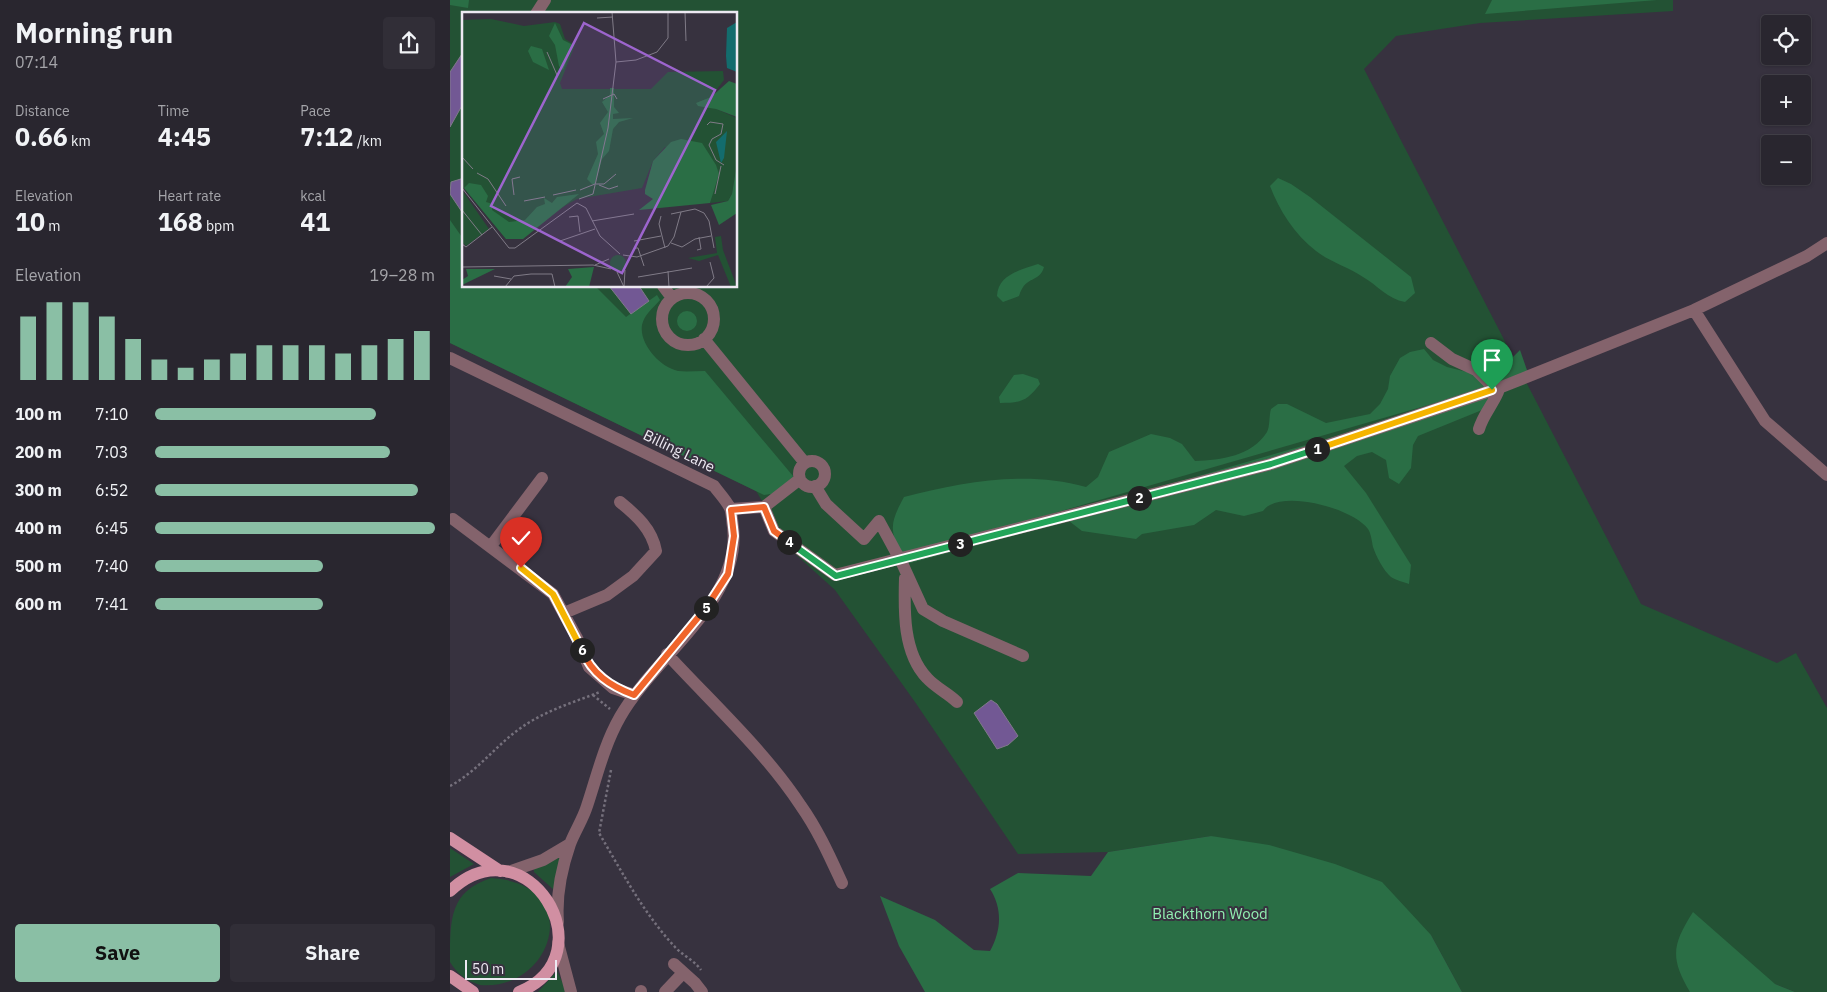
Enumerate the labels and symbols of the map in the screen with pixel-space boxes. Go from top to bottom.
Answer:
inset map [462,12,738,288]
pin [1471,339,1513,390]
street label: Billing Lane [640,425,718,476]
pin: 1 [1304,436,1330,462]
pin: 2 [1126,486,1152,510]
pin [500,517,542,568]
pin: 4 [776,530,802,554]
pin: 3 [948,532,972,556]
pin: 5 [694,596,718,620]
pin: 6 [570,638,594,662]
park label: Blackthorn Wood [1152,904,1268,923]
scale bar [465,957,558,980]

